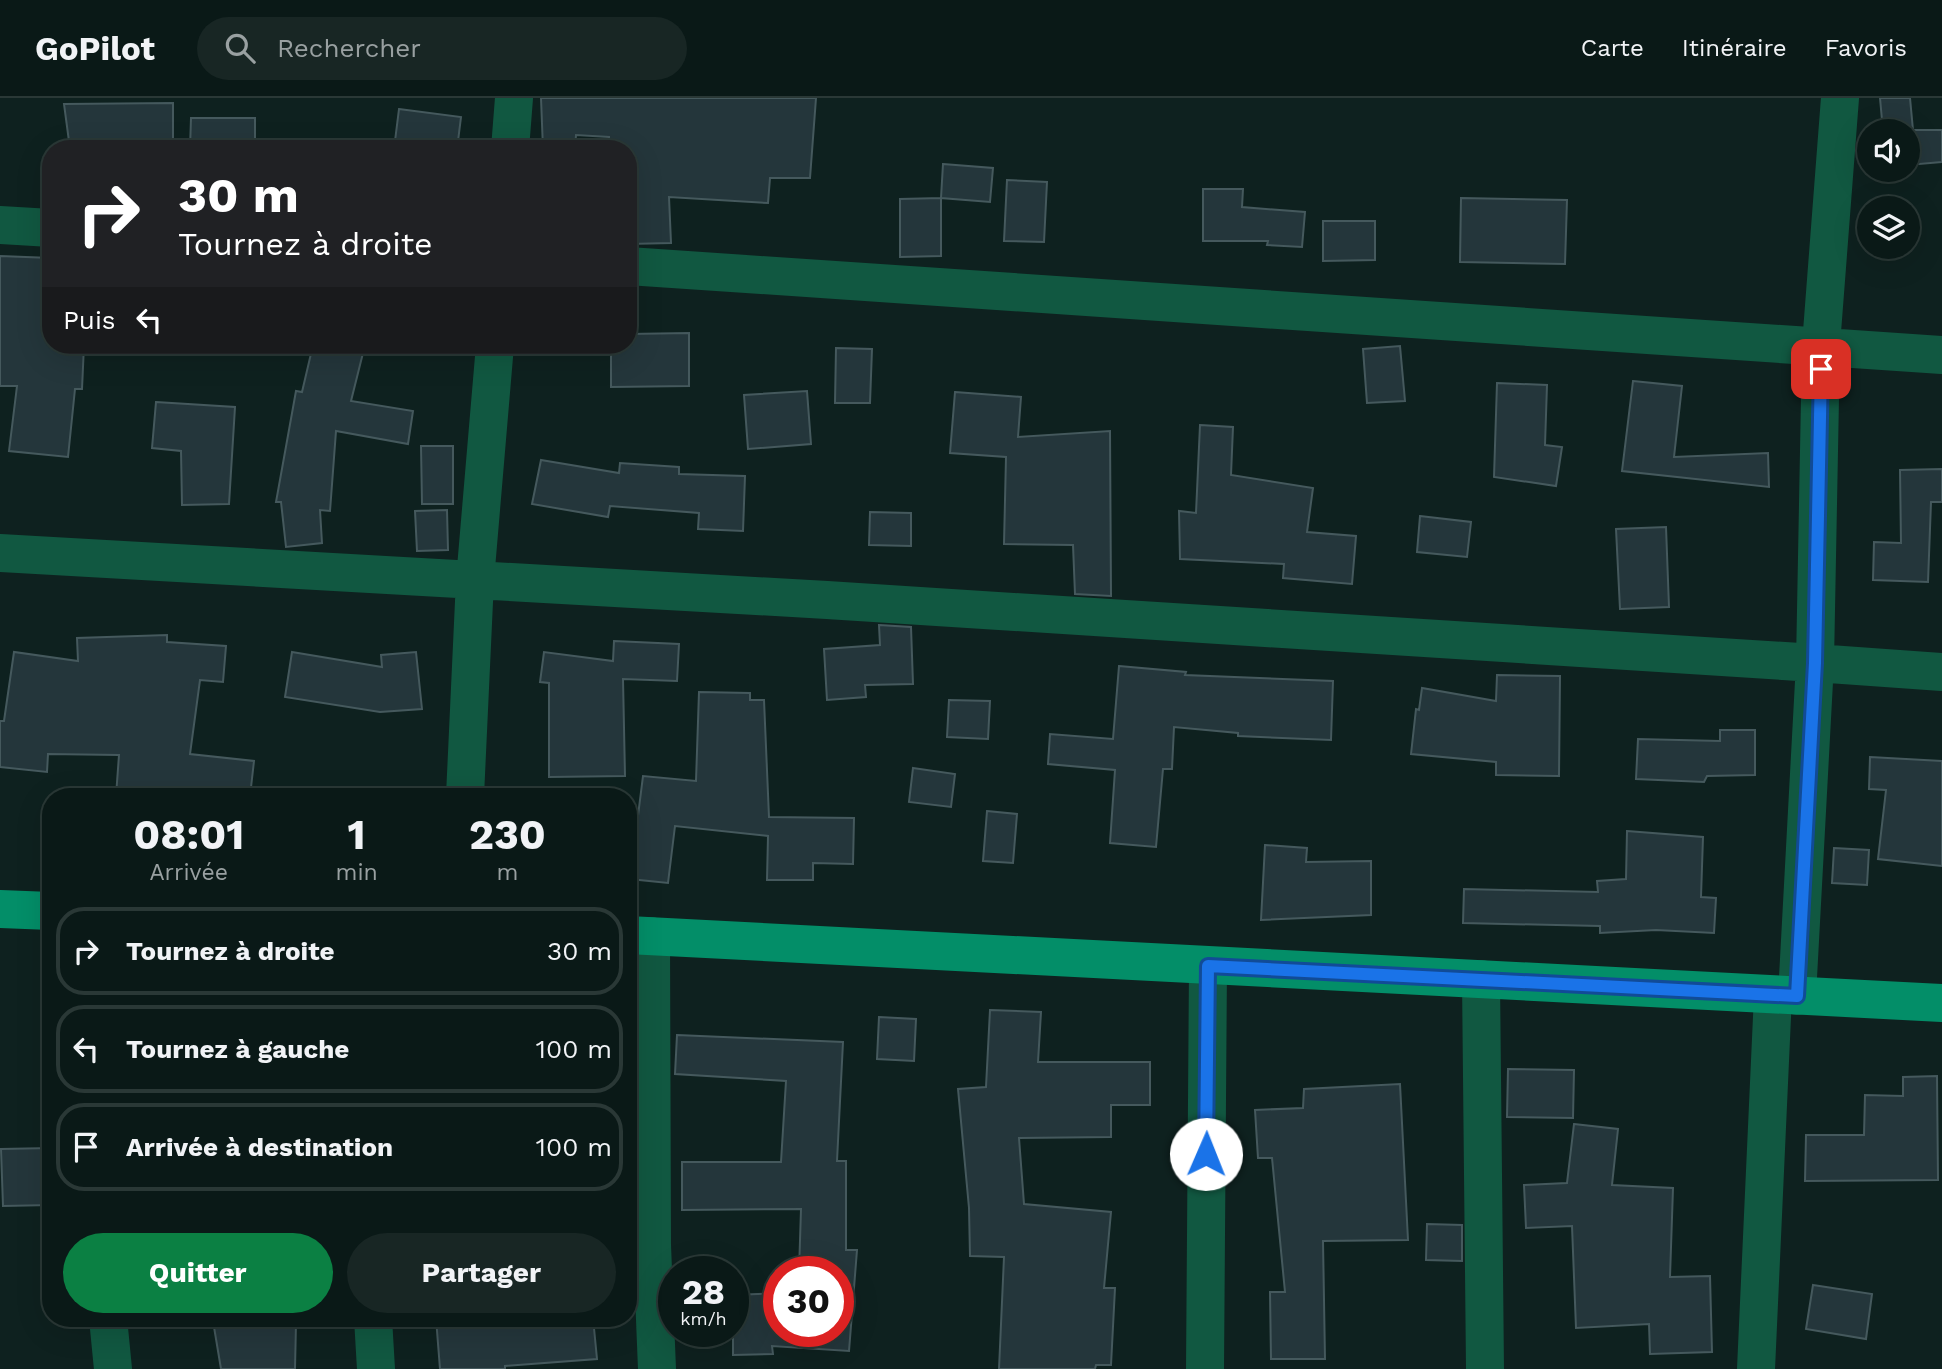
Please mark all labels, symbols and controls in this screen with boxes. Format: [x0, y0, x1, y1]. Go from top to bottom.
search box [197, 17, 687, 80]
text: GoPilot [35, 29, 155, 68]
icon: search [221, 29, 259, 67]
text: Rechercher [277, 33, 421, 63]
text: Carte [1581, 34, 1644, 62]
text: Itinéraire [1682, 34, 1787, 62]
text: Favoris [1825, 34, 1907, 62]
map controls [1857, 119, 1920, 259]
button: sound [1857, 119, 1920, 182]
text: 30 m [178, 166, 299, 224]
icon: right [63, 168, 154, 259]
button: layers [1857, 196, 1920, 259]
text: Tournez à droite [178, 225, 433, 263]
icon: left [130, 301, 168, 339]
text: Puis [63, 305, 116, 335]
pin [1791, 339, 1851, 399]
icon: arrive [1802, 350, 1840, 388]
text: 08:01 [133, 810, 244, 859]
text: 1 [348, 810, 366, 859]
text: 230 [469, 810, 546, 859]
text: Arrivée [149, 859, 228, 886]
text: min [335, 859, 378, 886]
text: m [496, 859, 518, 886]
icon: right [67, 932, 105, 970]
text: Tournez à droite [126, 936, 335, 966]
text: 30 m [547, 936, 612, 966]
icon: left [67, 1030, 105, 1068]
text: Tournez à gauche [126, 1034, 349, 1064]
text: 100 m [536, 1034, 612, 1064]
position arrow [1169, 1117, 1243, 1191]
icon: arrive [67, 1128, 105, 1166]
text: Arrivée à destination [126, 1132, 393, 1162]
text: 100 m [536, 1132, 612, 1162]
button: Quitter [63, 1233, 333, 1313]
button: Partager [347, 1233, 616, 1313]
speed limit sign: 30 [763, 1256, 854, 1347]
text: 28 [682, 1271, 725, 1313]
text: km/h [680, 1308, 727, 1329]

